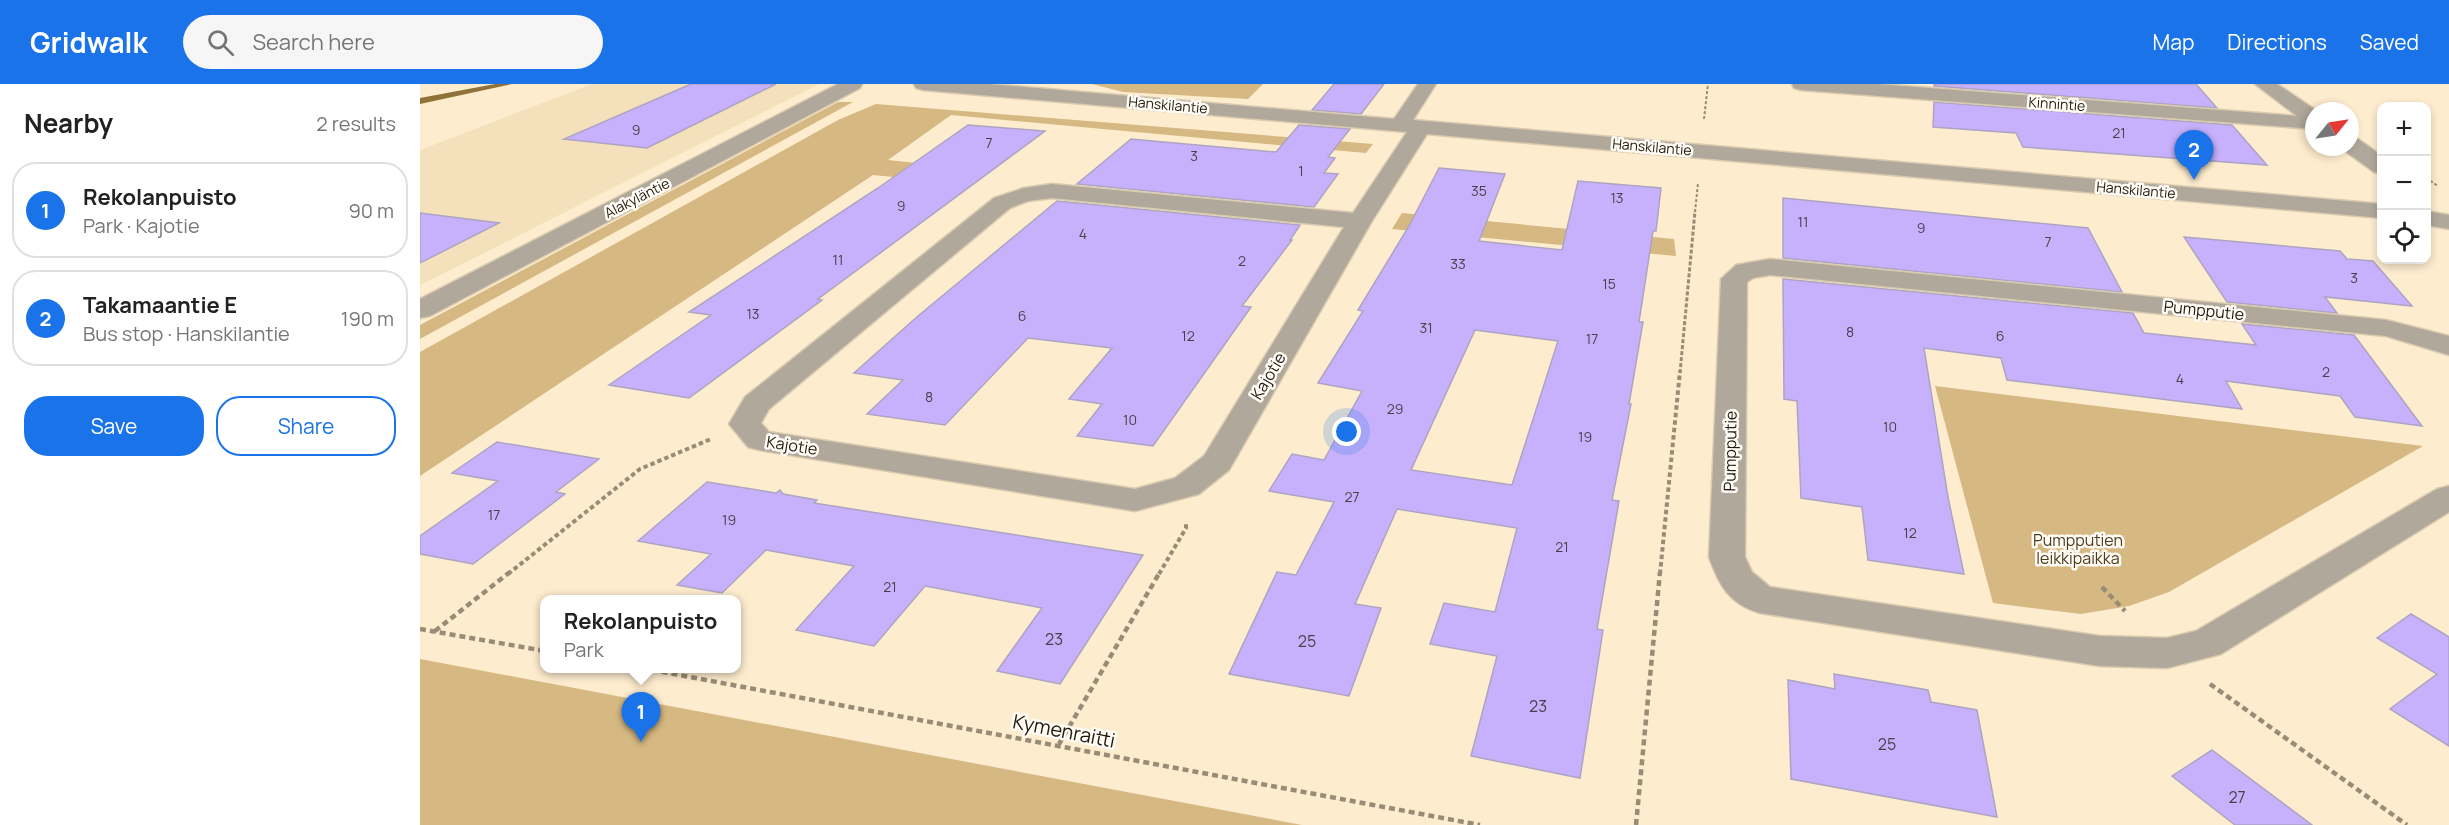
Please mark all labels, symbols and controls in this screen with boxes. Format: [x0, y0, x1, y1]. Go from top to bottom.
search box [183, 15, 603, 69]
text: Gridwalk [30, 23, 147, 61]
icon: search [204, 26, 237, 59]
text: Search here [252, 27, 375, 57]
text: Map [2153, 28, 2194, 56]
text: Directions [2227, 28, 2327, 56]
text: Saved [2360, 28, 2419, 56]
street label: Hanskilantie [1128, 92, 1209, 117]
street label: Kinnintie [2028, 92, 2086, 115]
north arrow [2305, 102, 2359, 156]
map controls [2377, 102, 2431, 264]
button: + [2377, 102, 2431, 156]
text: Nearby [24, 105, 113, 141]
text: 2 results [316, 110, 396, 137]
house number: 9 [632, 120, 640, 139]
house number: 21 [2112, 123, 2126, 142]
pin: 2 [2174, 130, 2214, 180]
house number: 7 [985, 133, 993, 152]
street label: Hanskilantie [1612, 134, 1693, 159]
house number: 3 [1190, 146, 1198, 165]
button: − [2377, 156, 2431, 210]
house number: 1 [1298, 161, 1304, 180]
street label: Alakyläntie [601, 173, 673, 222]
street label: Hanskilantie [2096, 177, 2177, 202]
house number: 35 [1471, 181, 1487, 200]
text: Rekolanpuisto [83, 182, 237, 212]
house number: 13 [1610, 188, 1624, 207]
house number: 9 [897, 196, 905, 215]
text: 1 [41, 197, 50, 224]
text: 90 m [348, 197, 394, 224]
button: locate [2377, 210, 2431, 264]
text: Park · Kajotie [83, 212, 200, 239]
house number: 11 [1798, 212, 1808, 231]
house number: 9 [1917, 218, 1925, 237]
house number: 4 [1079, 224, 1087, 243]
house number: 7 [2044, 232, 2052, 251]
house number: 11 [833, 250, 843, 269]
house number: 2 [1238, 251, 1246, 270]
house number: 33 [1450, 254, 1466, 273]
house number: 3 [2350, 268, 2358, 287]
house number: 15 [1602, 274, 1616, 293]
text: Takamaantie E [83, 290, 237, 320]
street label: Pumpputie [2163, 295, 2245, 325]
house number: 13 [746, 304, 760, 323]
text: 2 [40, 305, 51, 332]
text: 190 m [341, 305, 394, 332]
house number: 6 [1018, 306, 1026, 325]
house number: 31 [1419, 318, 1433, 337]
text: Bus stop · Hanskilantie [83, 320, 290, 347]
house number: 8 [1846, 322, 1854, 341]
house number: 12 [1181, 326, 1195, 345]
house number: 6 [1996, 326, 2004, 345]
house number: 17 [1586, 329, 1598, 348]
street label: Kajotie [1245, 348, 1291, 404]
house number: 2 [2322, 362, 2330, 381]
house number: 4 [2176, 369, 2184, 388]
house number: 8 [925, 387, 933, 406]
button: Save [24, 396, 204, 456]
button: Share [216, 396, 396, 456]
house number: 29 [1387, 399, 1403, 418]
house number: 10 [1123, 410, 1137, 429]
street label: Pumpputie [1718, 410, 1742, 492]
your location [1332, 417, 1361, 446]
house number: 10 [1883, 417, 1897, 436]
house number: 19 [1578, 427, 1592, 446]
street label: Kajotie [765, 430, 819, 460]
house number: 27 [1344, 487, 1360, 506]
house number: 17 [488, 505, 500, 524]
house number: 19 [722, 510, 736, 529]
house number: 12 [1903, 523, 1917, 542]
park label: Pumpputien leikkipaikka [2033, 529, 2123, 569]
house number: 21 [1555, 537, 1569, 556]
house number: 21 [883, 577, 897, 596]
popup [540, 595, 741, 673]
text: Rekolanpuisto [564, 606, 717, 636]
house number: 23 [1045, 628, 1063, 650]
house number: 25 [1298, 630, 1316, 652]
text: Park [564, 636, 604, 663]
pin: 1 [622, 692, 660, 742]
house number: 23 [1529, 695, 1547, 717]
street label: Kymenraitti [1011, 707, 1118, 754]
house number: 25 [1878, 733, 1896, 755]
house number: 27 [2228, 786, 2246, 808]

